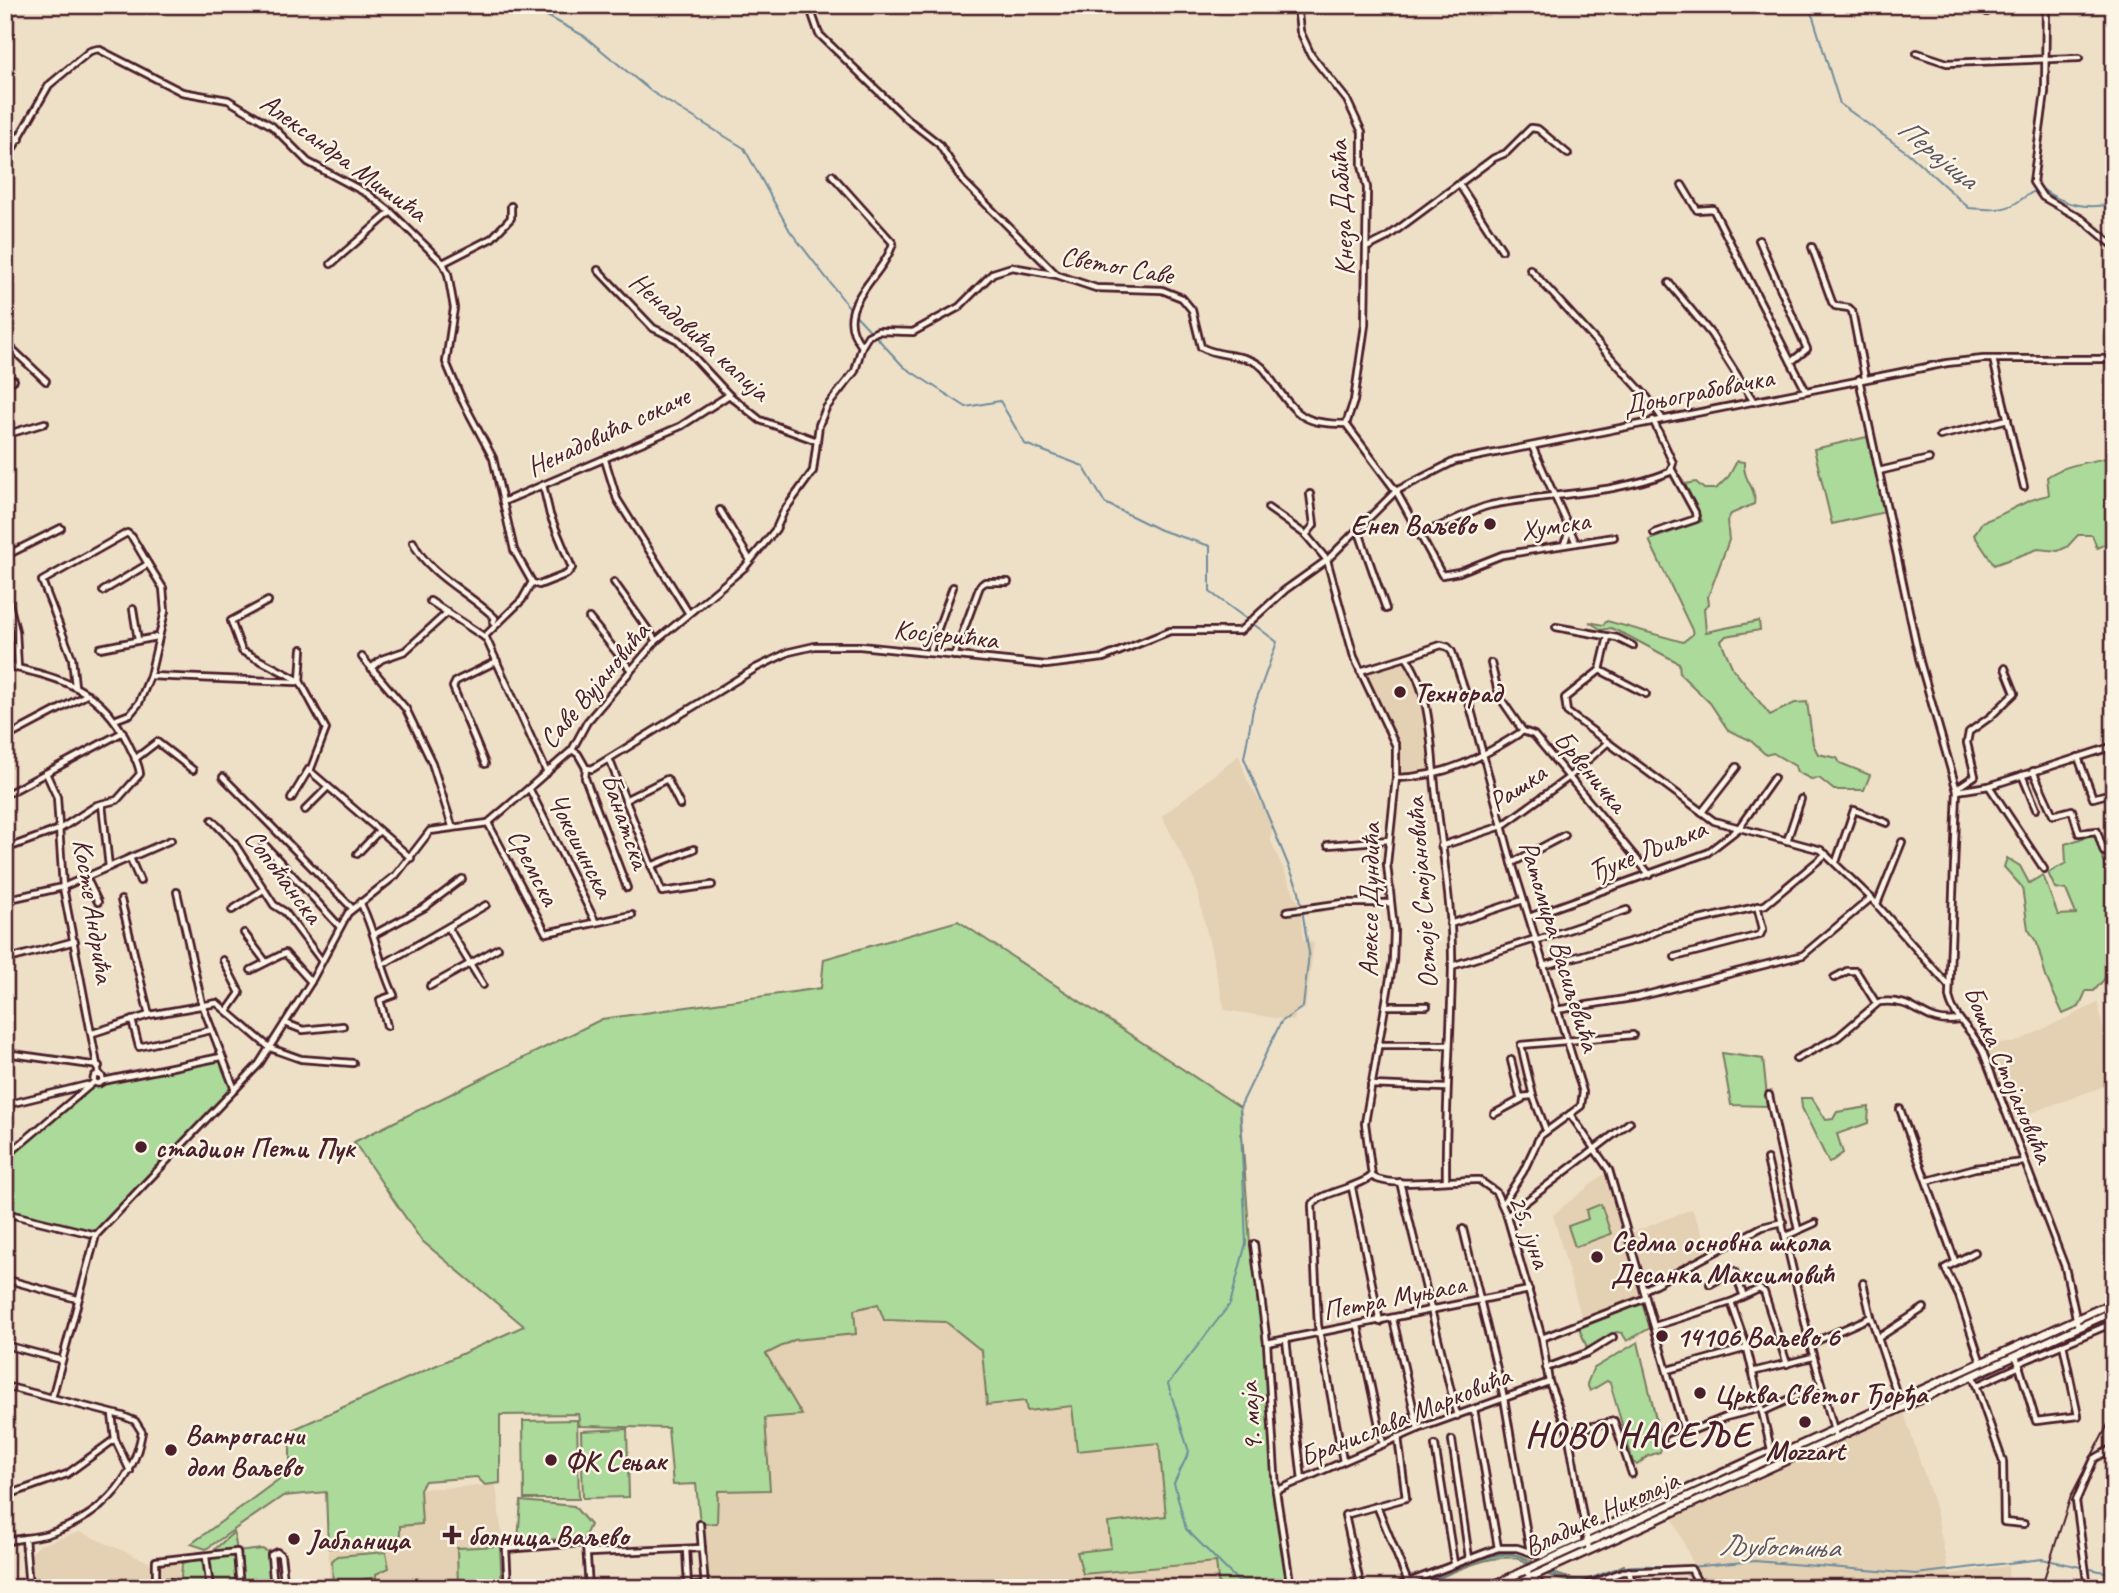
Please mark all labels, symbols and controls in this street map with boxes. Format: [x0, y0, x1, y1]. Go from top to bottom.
street label: Александра Мишића [254, 85, 436, 230]
water label: Перајица [1890, 109, 1988, 199]
street label: Кнеза Дабића [1320, 138, 1362, 277]
street label: Светог Саве [1058, 238, 1178, 292]
street label: Ненадовића капија [622, 264, 779, 410]
street label: Доњограбовачка [1620, 359, 1778, 423]
street label: Ненадовића сокаче [521, 377, 697, 484]
street label: Хумска [1518, 502, 1594, 548]
place label: Енел Ваљево [1350, 507, 1479, 542]
marker: Енел Ваљево [1482, 516, 1498, 532]
street label: Косјерићка [892, 611, 1002, 657]
street label: Саве Вујановића [531, 613, 658, 755]
place label: Технорад [1414, 675, 1505, 710]
marker: Технорад [1392, 684, 1408, 700]
street label: Брвеничка [1546, 723, 1637, 821]
street label: Рашка [1482, 754, 1554, 819]
street label: Банатска [593, 769, 659, 876]
street label: Чокешинска [540, 787, 623, 904]
street label: Остоје Стојановића [1397, 794, 1445, 990]
street label: Ђуке Љиљка [1583, 810, 1713, 890]
street label: Алексе Дундића [1350, 821, 1388, 978]
street label: Сопоћанска [237, 822, 332, 932]
street label: Сремска [500, 823, 569, 913]
street label: Косте Андрића [65, 836, 123, 987]
street label: Ратомира Васиљевића [1511, 836, 1609, 1057]
street label: Бошка Стојановића [1956, 980, 2063, 1169]
place label: стадион Пети Пук [155, 1130, 357, 1165]
marker: стадион Пети Пук [133, 1139, 149, 1155]
street label: 25. јуна [1501, 1189, 1560, 1274]
place label: Седма основна школа Десанка Максимовић [1611, 1224, 1835, 1291]
marker: Седма основна школа Десанка Максимовић [1589, 1249, 1605, 1265]
street label: Петра Муњаса [1319, 1266, 1470, 1328]
place label: 14106 Ваљево 6 [1676, 1319, 1841, 1354]
marker: 14106 Ваљево 6 [1654, 1328, 1670, 1344]
street label: Бранислава Марковића [1294, 1357, 1517, 1474]
place label: Црква Светог Ђорђа [1714, 1376, 1930, 1411]
street label: 9. маја [1230, 1379, 1270, 1453]
marker: Црква Светог Ђорђа [1692, 1385, 1708, 1401]
district label: НОВО НАСЕЉЕ [1525, 1412, 1755, 1457]
marker: Mozzart [1797, 1414, 1813, 1430]
place label: Ватрогасни дом Ваљево [185, 1417, 306, 1484]
place label: Mozzart [1765, 1433, 1847, 1468]
marker: Ватрогасни дом Ваљево [163, 1442, 179, 1458]
place label: ФК Сењак [565, 1443, 669, 1478]
marker: ФК Сењак [543, 1452, 559, 1468]
street label: Владике Николаја [1518, 1461, 1686, 1564]
place label: болница Ваљево [468, 1518, 631, 1553]
place label: Јабланица [306, 1522, 412, 1557]
marker: болница Ваљево [442, 1525, 462, 1545]
water label: Љубостиња [1718, 1526, 1843, 1566]
marker: Јабланица [286, 1531, 302, 1547]

